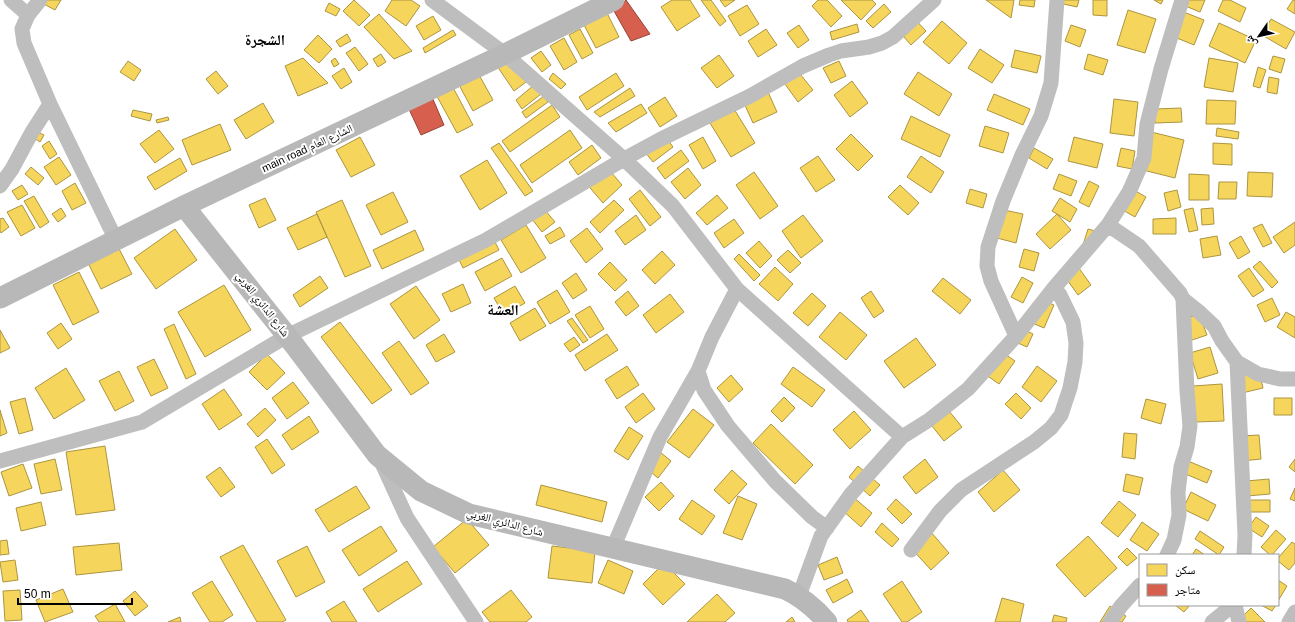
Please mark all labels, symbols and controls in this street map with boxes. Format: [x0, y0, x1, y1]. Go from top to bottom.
north arrow [1239, 16, 1279, 56]
district label: الشجرة [245, 31, 285, 48]
text: ش [1242, 32, 1261, 50]
street label: main road الشارع العام [260, 122, 355, 175]
street label: شارع الدائري الغربي [232, 269, 292, 340]
district label: العشة [487, 301, 519, 318]
street label: شارع الدائري الغربي [465, 506, 545, 541]
legend [1139, 554, 1279, 606]
text: سكن [1175, 563, 1196, 577]
scale bar [18, 580, 132, 606]
text: متاجر [1174, 583, 1200, 597]
text: 50 m [24, 587, 51, 601]

